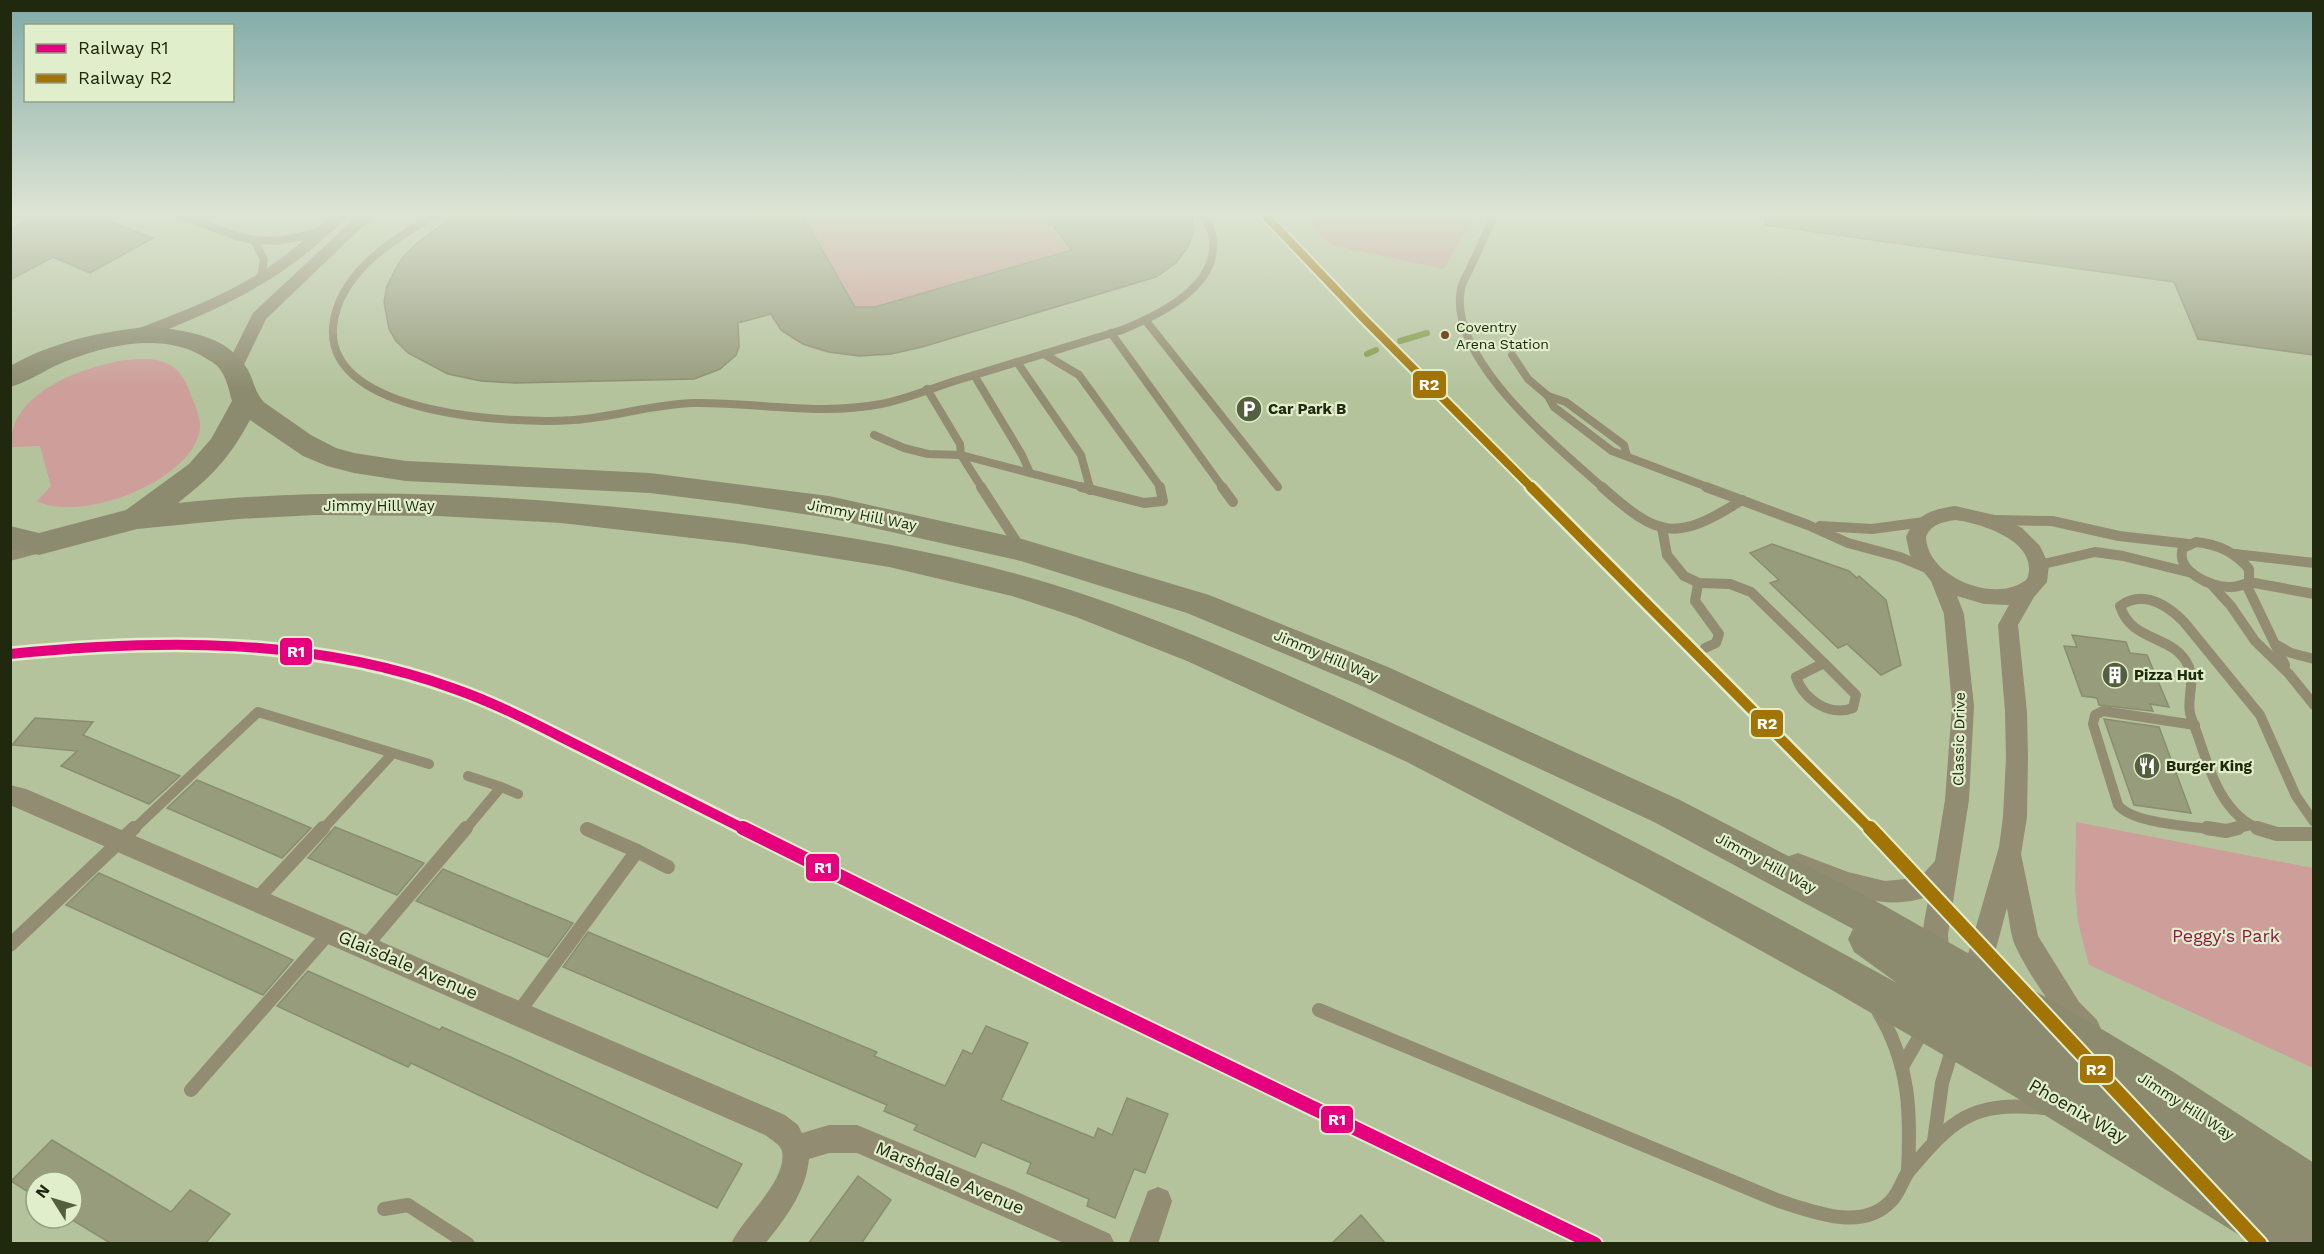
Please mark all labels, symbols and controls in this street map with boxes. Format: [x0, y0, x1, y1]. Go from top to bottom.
legend [24, 24, 234, 102]
text: Railway R1 [78, 37, 169, 58]
text: Railway R2 [78, 67, 172, 88]
place label: Coventry Arena Station [1456, 319, 1549, 352]
marker: Coventry Arena Station [1439, 329, 1451, 341]
line badge: R2 [1412, 370, 1447, 399]
text: R2 [1419, 375, 1439, 394]
parking icon: Car Park B [1234, 394, 1264, 424]
place label: Car Park B [1268, 400, 1346, 418]
street label: Jimmy Hill Way [806, 496, 919, 535]
street label: Jimmy Hill Way [323, 497, 435, 515]
street label: Jimmy Hill Way [1271, 626, 1381, 686]
line badge: R1 [279, 637, 313, 666]
text: R1 [287, 642, 305, 661]
building icon: Pizza Hut [2100, 660, 2130, 690]
place label: Pizza Hut [2134, 666, 2204, 684]
street label: Classic Drive [1949, 692, 1969, 786]
line badge: R2 [1750, 709, 1784, 738]
text: R2 [1757, 714, 1777, 733]
restaurant icon: Burger King [2132, 751, 2162, 781]
place label: Burger King [2166, 757, 2253, 775]
street label: Jimmy Hill Way [1713, 829, 1820, 897]
line badge: R1 [805, 853, 840, 882]
text: R1 [814, 858, 832, 877]
park label: Peggy's Park [2172, 925, 2280, 946]
street label: Glaisdale Avenue [335, 926, 481, 1003]
line badge: R2 [2079, 1055, 2114, 1084]
text: R2 [2086, 1060, 2106, 1079]
street label: Jimmy Hill Way [2134, 1068, 2238, 1144]
street label: Phoenix Way [2025, 1074, 2132, 1147]
line badge: R1 [1320, 1105, 1354, 1134]
text: R1 [1328, 1110, 1346, 1129]
street label: Marshdale Avenue [873, 1137, 1028, 1218]
north arrow [24, 1170, 84, 1230]
text: N [31, 1181, 54, 1202]

